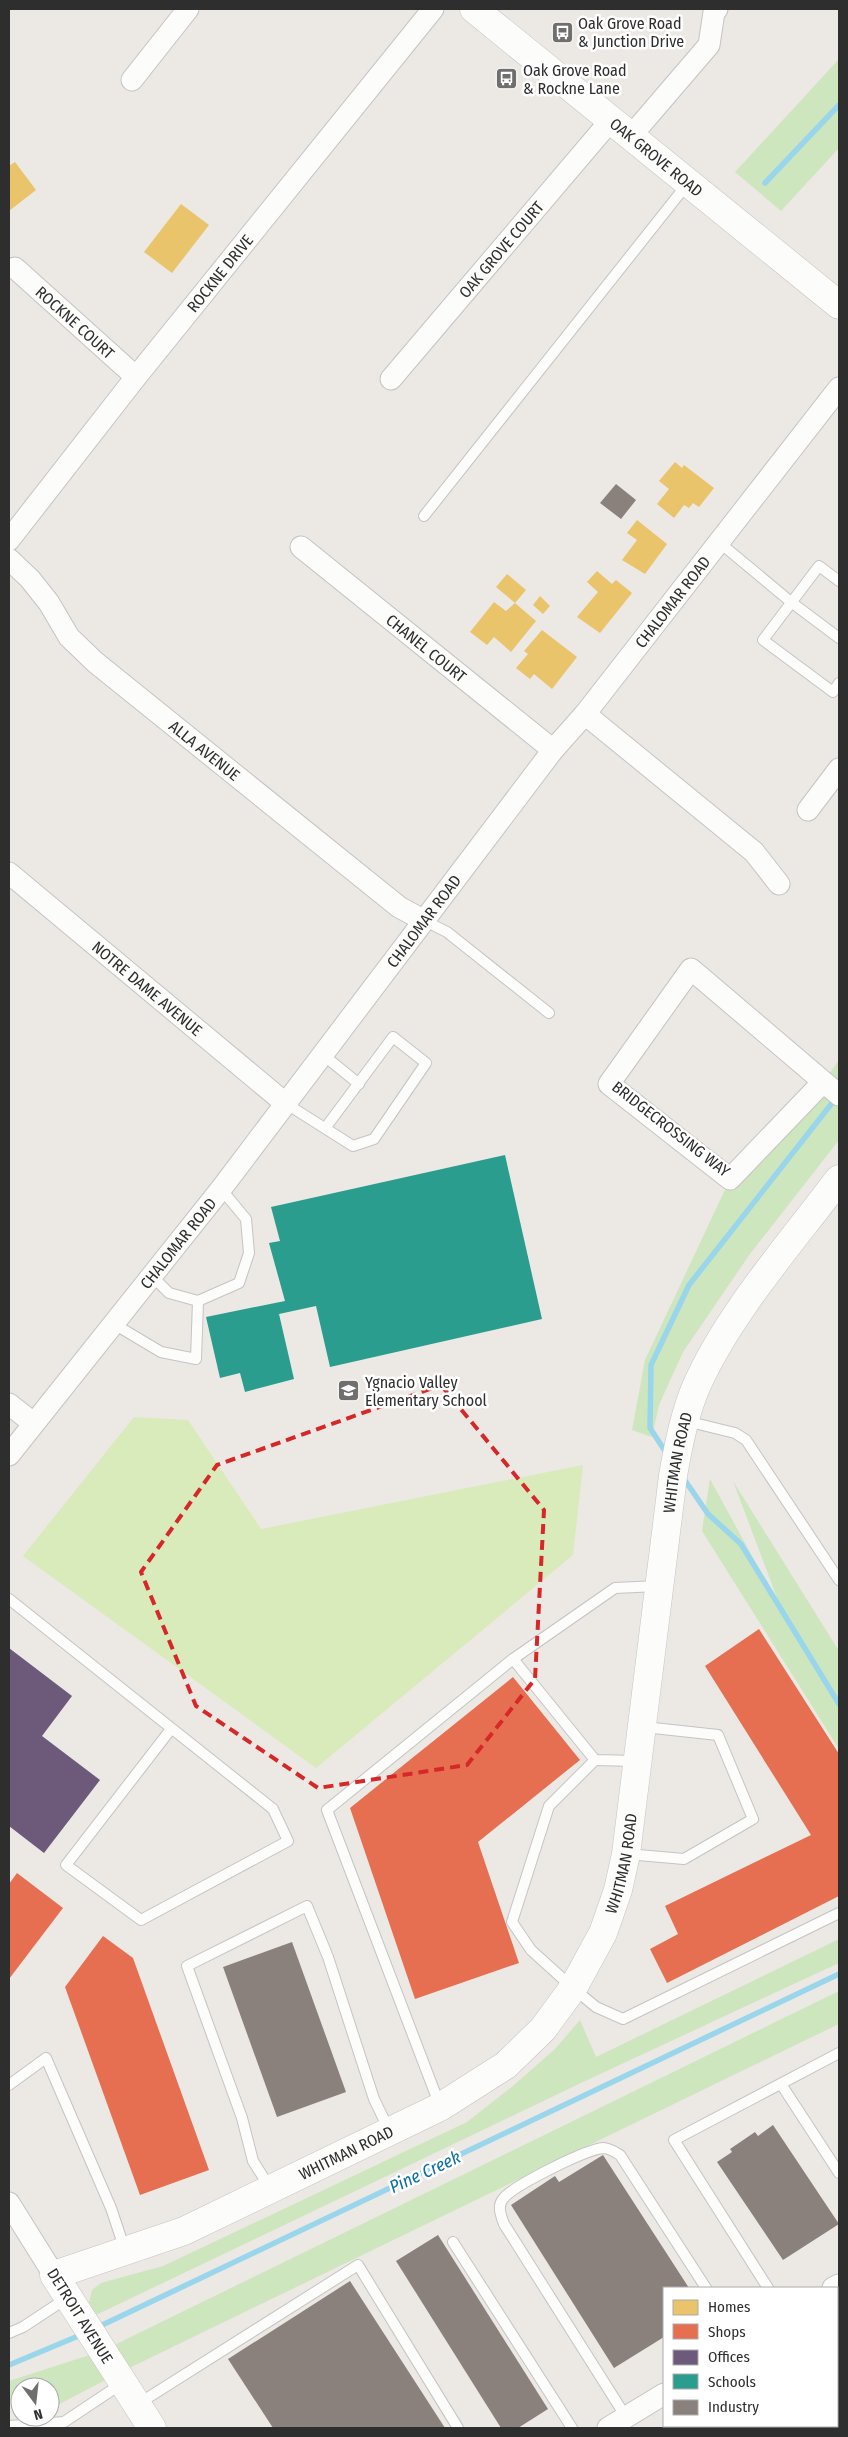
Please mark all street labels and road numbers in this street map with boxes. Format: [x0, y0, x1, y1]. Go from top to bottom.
street label: OAK GROVE ROAD [606, 114, 707, 200]
street label: OAK GROVE COURT [455, 197, 548, 302]
street label: ROCKNE DRIVE [183, 231, 257, 316]
street label: ROCKNE COURT [32, 282, 119, 363]
street label: CHALOMAR ROAD [631, 552, 714, 651]
street label: CHANEL COURT [382, 610, 471, 686]
street label: ALLA AVENUE [166, 716, 244, 785]
street label: CHALOMAR ROAD [383, 871, 465, 971]
street label: NOTRE DAME AVENUE [88, 937, 206, 1040]
street label: BRIDGECROSSING WAY [608, 1077, 734, 1181]
street label: CHALOMAR ROAD [136, 1194, 220, 1292]
street label: WHITMAN ROAD [659, 1410, 696, 1514]
street label: WHITMAN ROAD [601, 1812, 641, 1916]
street label: WHITMAN ROAD [296, 2122, 396, 2183]
street label: DETROIT AVENUE [43, 2265, 117, 2367]

